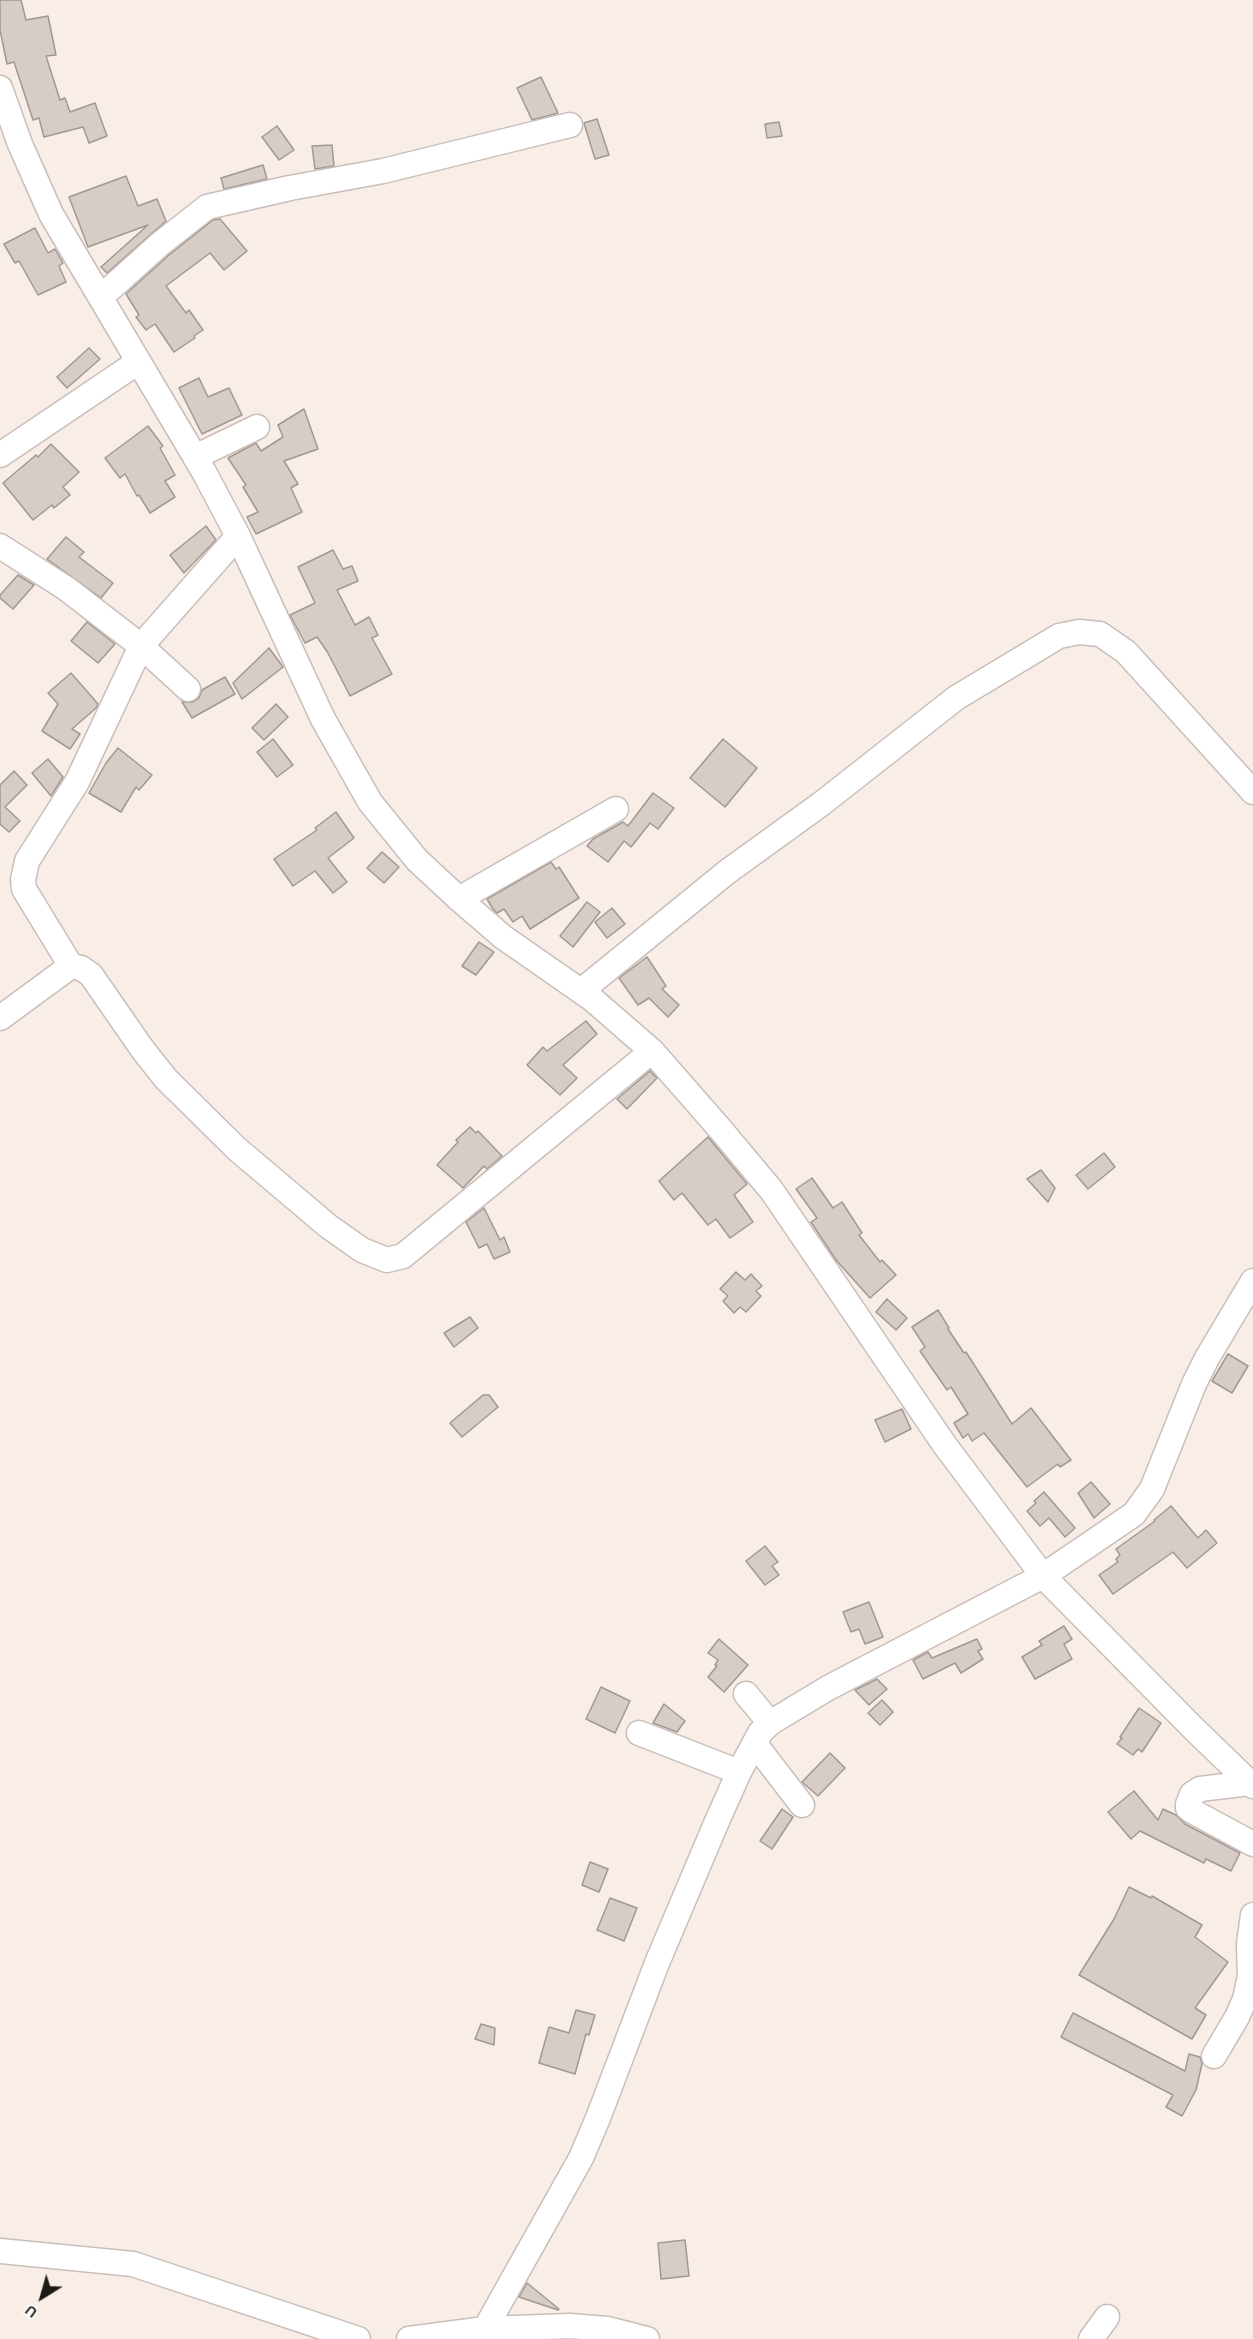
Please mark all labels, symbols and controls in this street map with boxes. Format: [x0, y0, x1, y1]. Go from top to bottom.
north arrow [12, 2267, 72, 2327]
text: U [21, 2301, 41, 2323]

